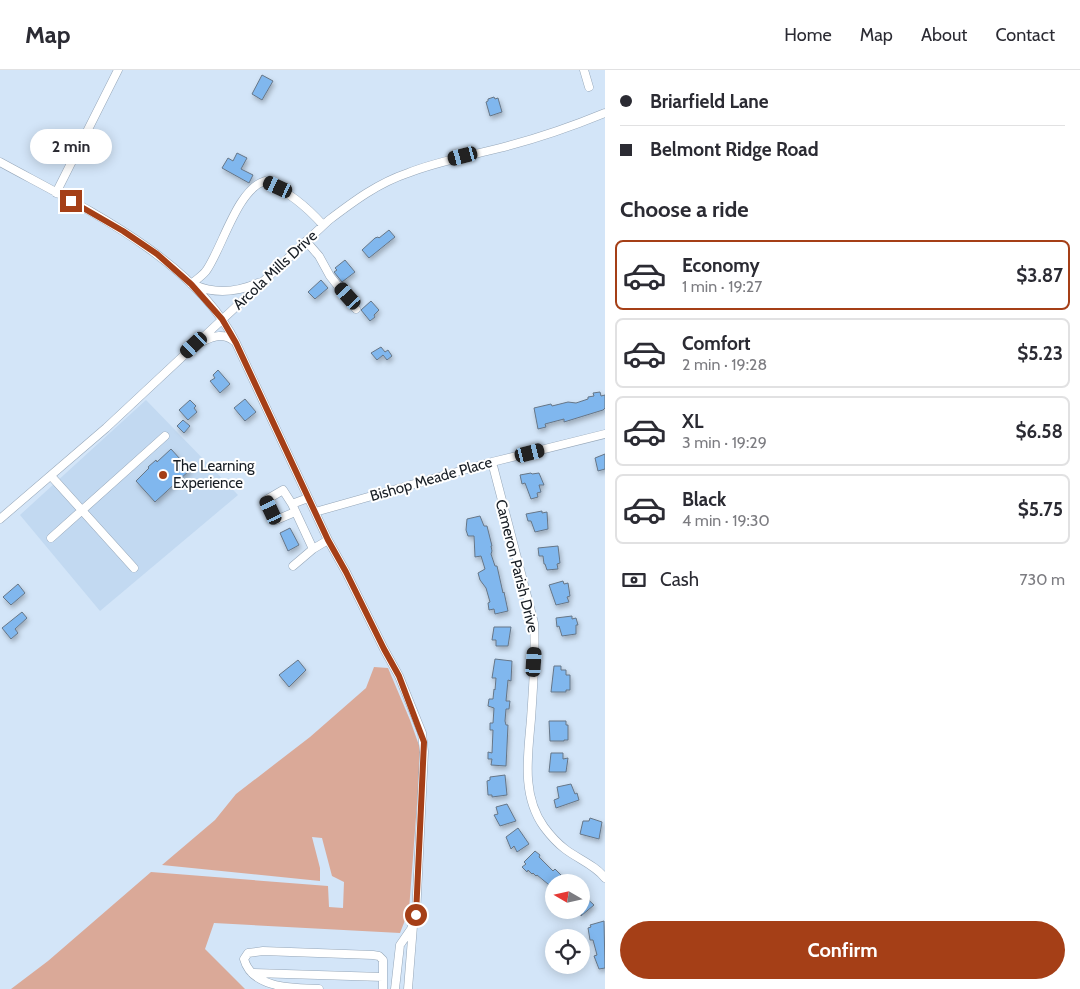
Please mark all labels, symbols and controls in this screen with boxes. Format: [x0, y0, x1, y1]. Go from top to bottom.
text: Map [25, 20, 71, 49]
text: Home [784, 24, 832, 46]
text: Map [860, 24, 893, 46]
text: About [921, 24, 967, 46]
text: Contact [995, 24, 1055, 46]
text: Briarfield Lane [650, 90, 769, 113]
callout: 2 min [30, 128, 112, 164]
text: 2 min [52, 137, 90, 156]
text: Belmont Ridge Road [650, 138, 819, 161]
car [446, 145, 479, 167]
car [261, 174, 294, 200]
route end [60, 190, 82, 212]
text: Choose a ride [620, 196, 749, 223]
street label: Arcola Mills Drive [229, 226, 321, 314]
icon: car [622, 253, 667, 298]
text: Economy [682, 254, 760, 277]
text: $3.87 [1016, 264, 1063, 287]
text: 1 min · 19:27 [682, 277, 762, 296]
car [332, 280, 363, 312]
car [177, 329, 210, 361]
icon: car [622, 331, 667, 376]
text: Comfort [682, 332, 751, 355]
text: $5.23 [1017, 342, 1063, 365]
text: 2 min · 19:28 [682, 355, 767, 374]
icon: car [622, 409, 667, 454]
text: XL [682, 410, 703, 433]
text: $6.58 [1015, 420, 1063, 443]
text: 3 min · 19:29 [682, 433, 767, 452]
car [513, 442, 546, 464]
street label: Bishop Meade Place [368, 453, 494, 505]
place label: The Learning Experience [173, 457, 255, 492]
marker: The Learning Experience [157, 469, 169, 481]
icon: car [622, 487, 667, 532]
text: Black [682, 488, 726, 511]
car [257, 493, 284, 527]
street label: Cameron Parish Drive [492, 498, 542, 635]
text: $5.75 [1018, 498, 1063, 521]
text: 4 min · 19:30 [682, 511, 770, 530]
icon: cash [620, 566, 648, 594]
text: Cash [660, 568, 699, 591]
text: 730 m [1019, 570, 1065, 589]
car [525, 647, 542, 677]
north arrow [545, 874, 590, 919]
map controls [545, 874, 590, 974]
route start [405, 904, 427, 926]
button: Confirm [620, 921, 1065, 979]
button: locate [545, 929, 590, 974]

